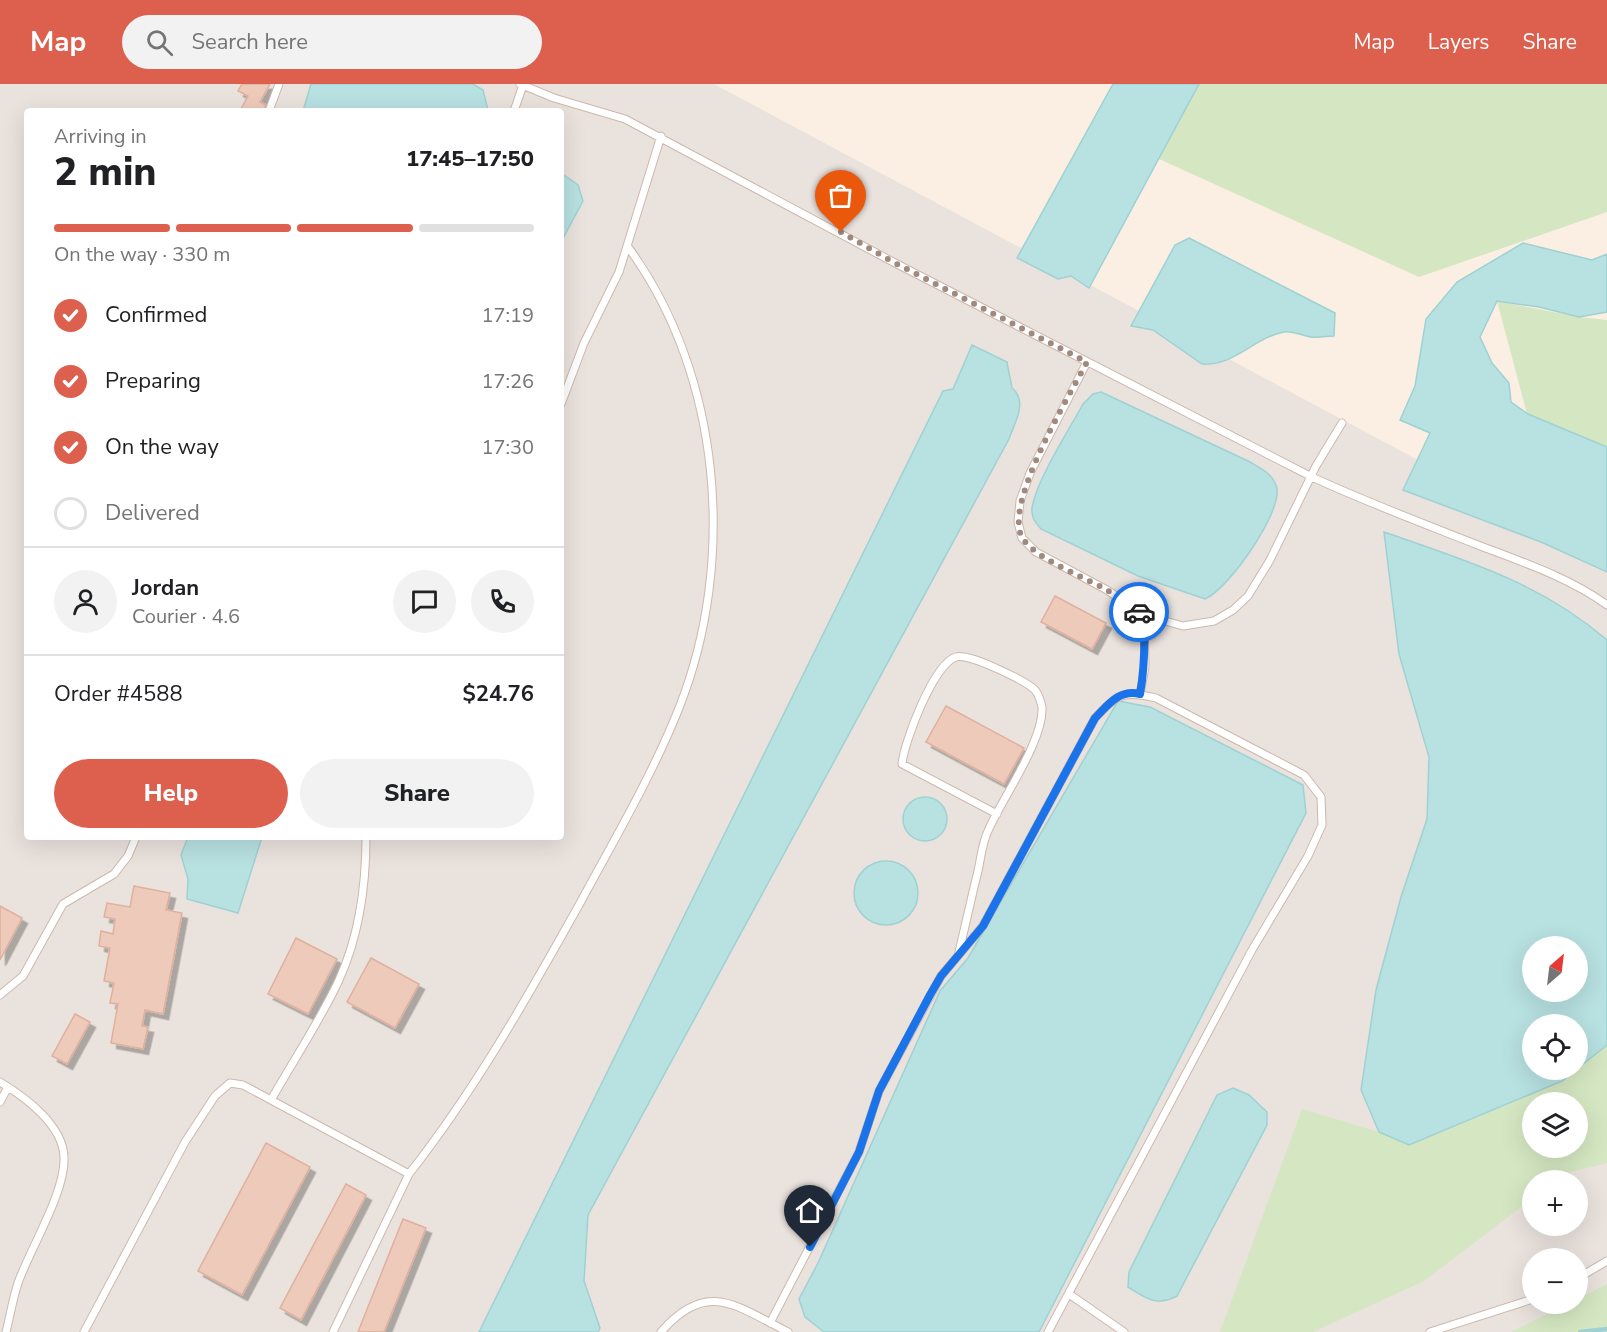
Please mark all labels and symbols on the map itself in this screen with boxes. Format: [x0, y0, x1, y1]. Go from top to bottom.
pin [815, 170, 866, 232]
courier [1109, 582, 1169, 642]
north arrow [1522, 936, 1588, 1002]
pin [784, 1185, 835, 1247]

